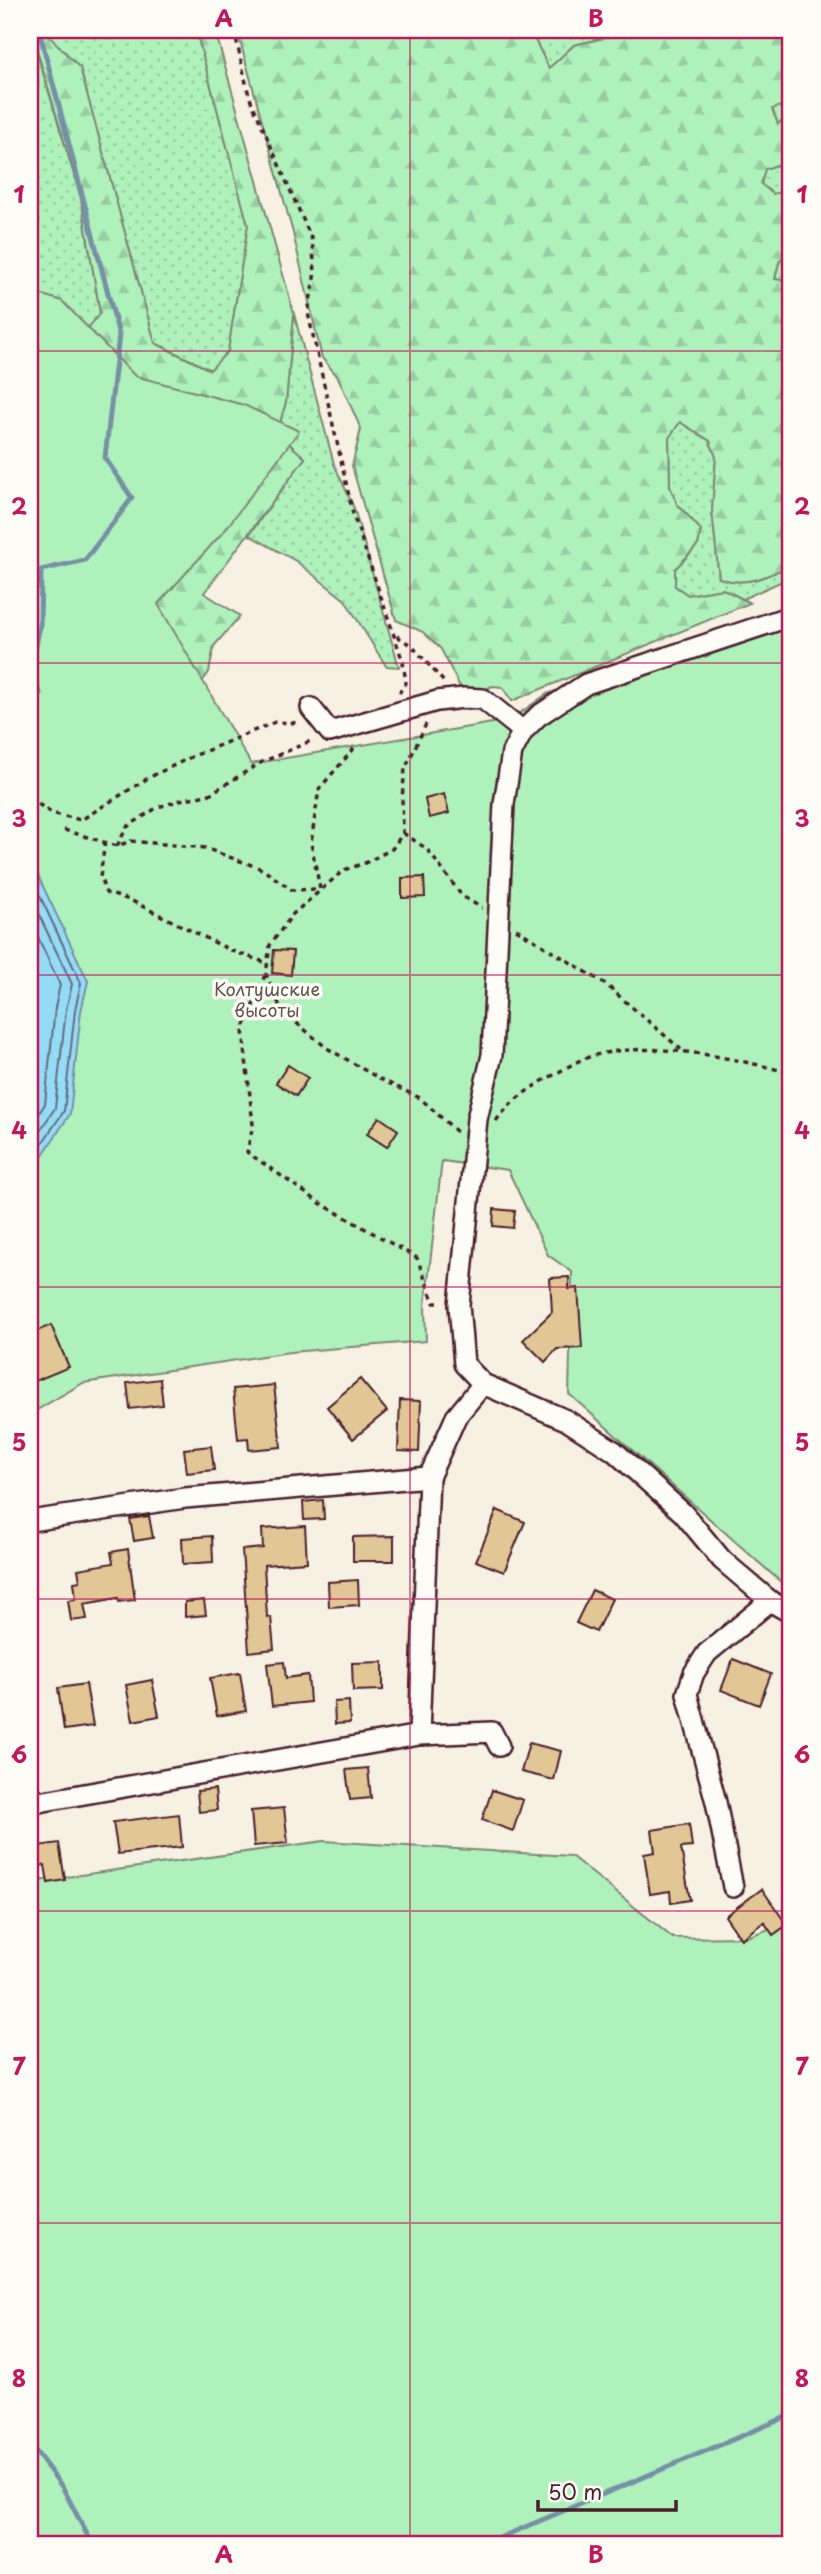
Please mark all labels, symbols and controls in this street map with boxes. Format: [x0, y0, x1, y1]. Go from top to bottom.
text: A [215, 0, 233, 35]
text: B [588, 0, 604, 35]
text: 1 [14, 176, 25, 211]
text: 1 [797, 176, 808, 211]
text: 2 [11, 488, 27, 523]
text: 2 [794, 488, 810, 523]
text: 3 [11, 800, 27, 835]
text: 3 [794, 800, 810, 835]
park label: Колтушские высоты [214, 975, 320, 1023]
text: 4 [11, 1112, 27, 1147]
text: 4 [794, 1112, 810, 1147]
text: 5 [12, 1424, 26, 1459]
text: 5 [795, 1424, 809, 1459]
text: 6 [11, 1736, 27, 1771]
text: 6 [794, 1736, 810, 1771]
text: 7 [12, 2048, 26, 2083]
text: 7 [795, 2048, 809, 2083]
text: 8 [12, 2360, 26, 2395]
text: 8 [795, 2360, 809, 2395]
scale bar [538, 2469, 676, 2513]
text: 50 m [548, 2475, 602, 2507]
text: A [215, 2536, 233, 2571]
text: B [588, 2536, 604, 2571]

